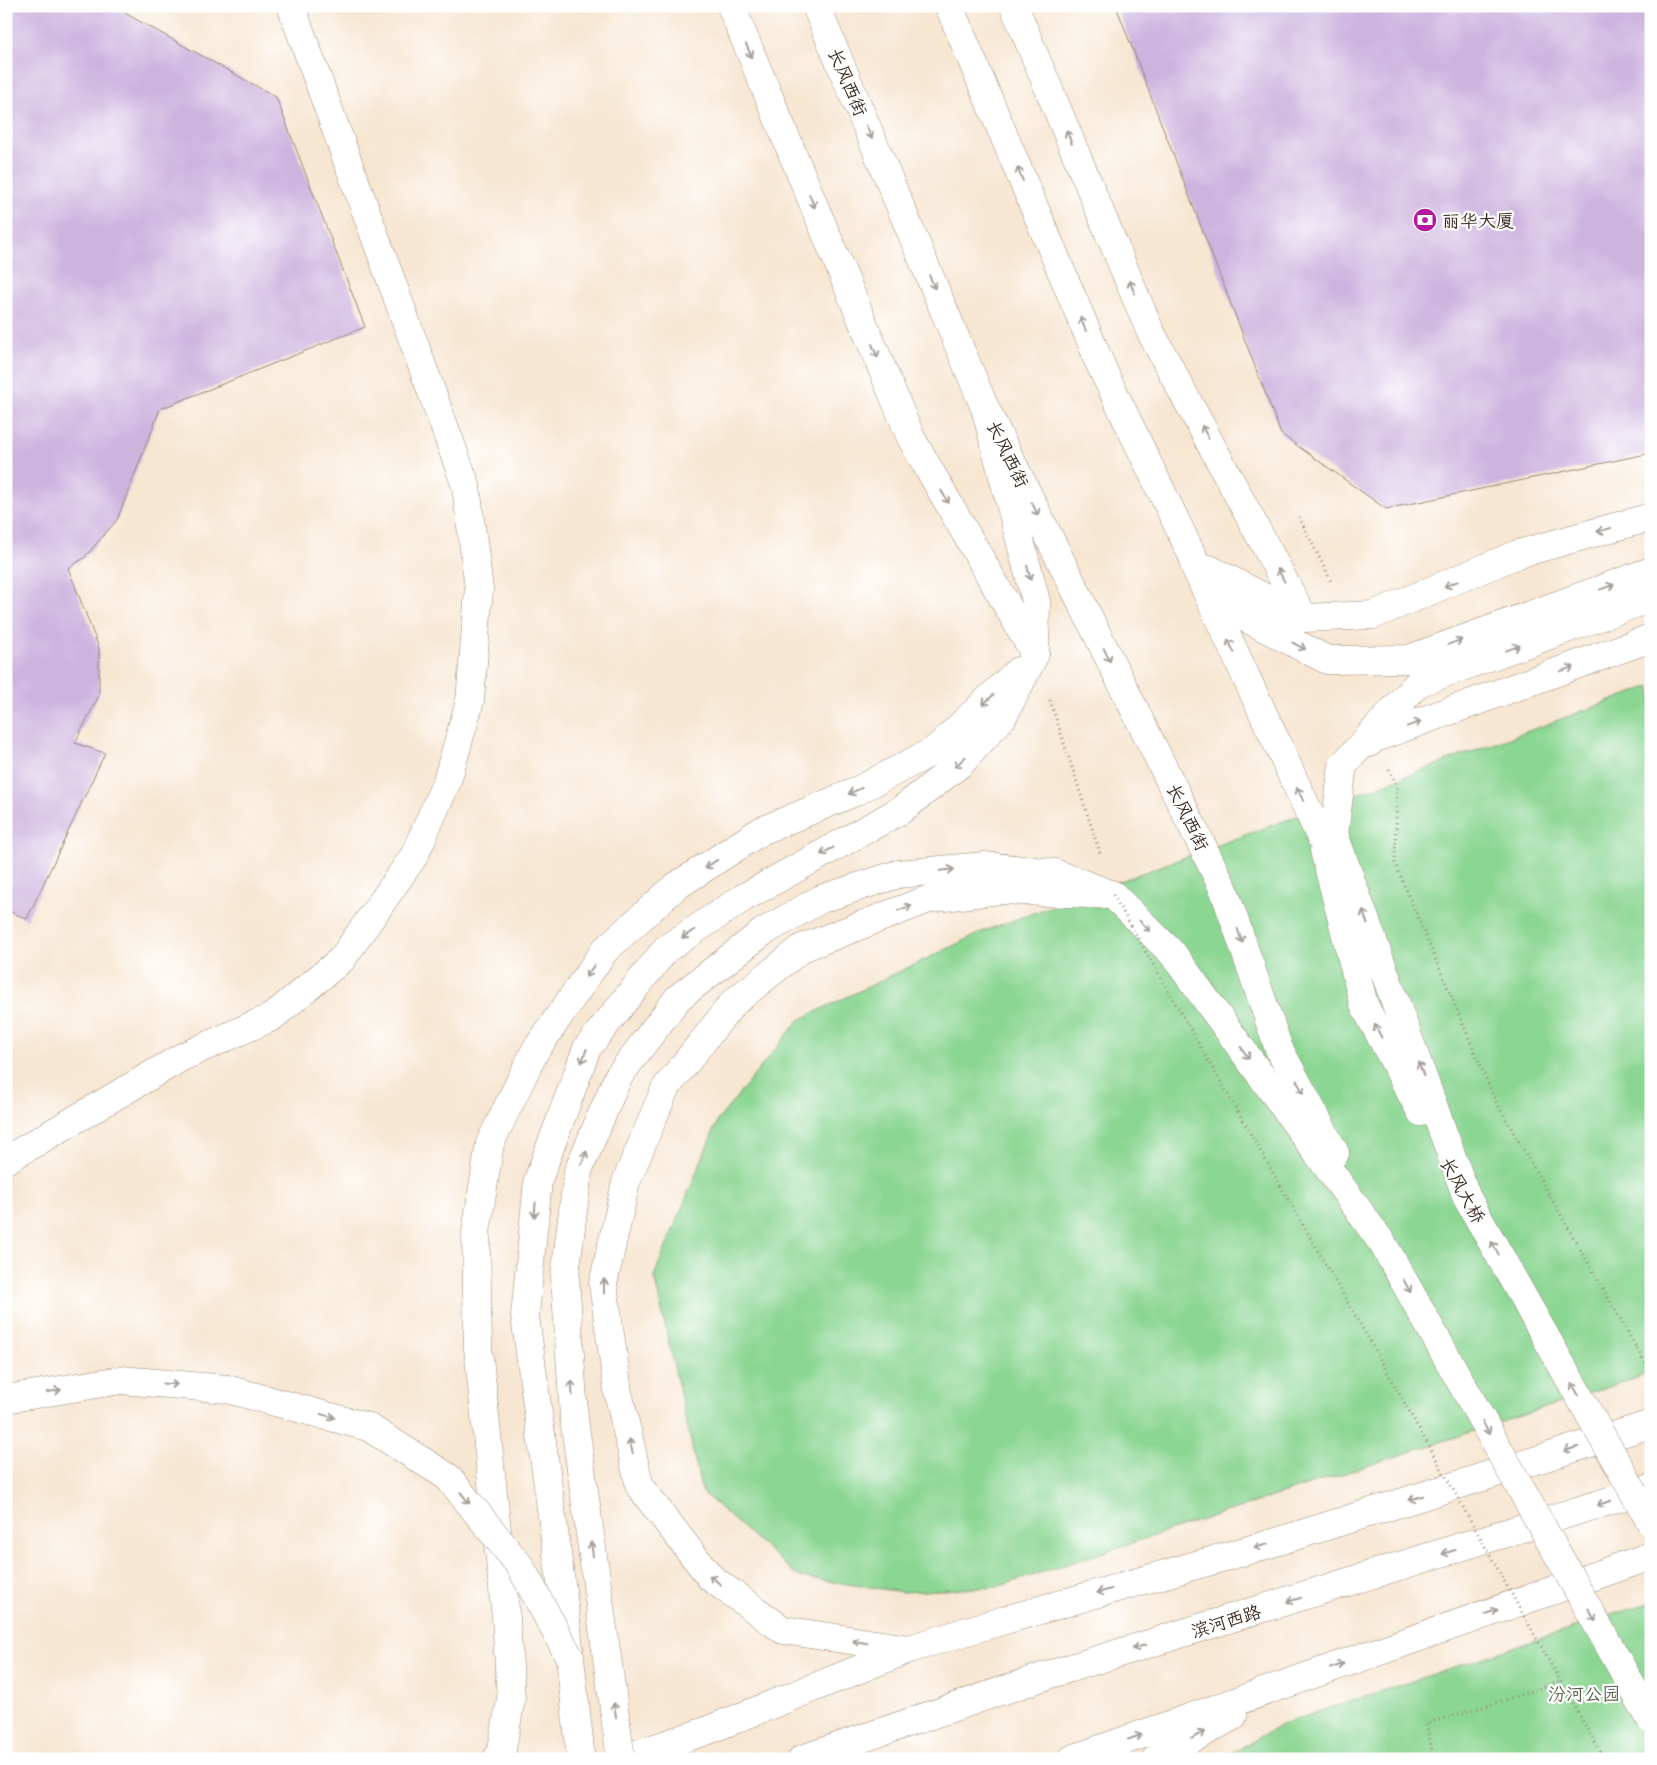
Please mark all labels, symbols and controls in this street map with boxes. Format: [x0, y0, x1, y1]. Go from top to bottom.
one-way arrow [745, 43, 755, 58]
street label: 长风西街 [823, 44, 873, 120]
one-way arrow [865, 124, 874, 139]
one-way arrow [1064, 130, 1073, 145]
one-way arrow [1014, 167, 1024, 182]
one-way arrow [808, 193, 817, 208]
bank icon: 丽华大厦 [1412, 207, 1438, 233]
place label: 丽华大厦 [1442, 209, 1514, 232]
one-way arrow [927, 274, 937, 289]
one-way arrow [1127, 280, 1136, 295]
one-way arrow [1077, 317, 1087, 332]
one-way arrow [870, 343, 880, 358]
street label: 长风西街 [982, 417, 1034, 491]
one-way arrow [1200, 425, 1209, 440]
one-way arrow [941, 490, 951, 504]
one-way arrow [1031, 501, 1040, 516]
one-way arrow [1596, 526, 1612, 536]
one-way arrow [1025, 565, 1034, 581]
one-way arrow [1276, 568, 1286, 583]
one-way arrow [1444, 579, 1459, 589]
one-way arrow [1599, 582, 1615, 591]
one-way arrow [1447, 637, 1462, 646]
one-way arrow [1226, 639, 1236, 654]
one-way arrow [1291, 641, 1306, 651]
one-way arrow [1505, 643, 1520, 652]
one-way arrow [1103, 647, 1112, 662]
one-way arrow [1559, 664, 1574, 673]
one-way arrow [981, 694, 994, 706]
one-way arrow [1406, 719, 1422, 728]
one-way arrow [954, 756, 967, 768]
street label: 长风西街 [1162, 780, 1214, 854]
one-way arrow [848, 787, 863, 797]
one-way arrow [1295, 787, 1305, 802]
one-way arrow [821, 846, 835, 856]
one-way arrow [704, 859, 718, 869]
one-way arrow [938, 865, 954, 874]
one-way arrow [897, 903, 912, 912]
one-way arrow [1360, 909, 1369, 925]
one-way arrow [1138, 920, 1151, 932]
one-way arrow [1236, 928, 1245, 944]
one-way arrow [681, 929, 695, 939]
one-way arrow [585, 964, 595, 978]
one-way arrow [1373, 1024, 1382, 1039]
one-way arrow [1240, 1046, 1250, 1060]
one-way arrow [579, 1048, 588, 1063]
one-way arrow [1415, 1062, 1425, 1078]
one-way arrow [1295, 1079, 1305, 1094]
one-way arrow [579, 1151, 589, 1166]
street label: 长风大桥 [1435, 1153, 1491, 1227]
one-way arrow [530, 1202, 540, 1218]
one-way arrow [1490, 1240, 1500, 1255]
one-way arrow [599, 1278, 609, 1294]
one-way arrow [1403, 1278, 1412, 1293]
one-way arrow [161, 1379, 177, 1389]
one-way arrow [568, 1381, 577, 1397]
one-way arrow [1570, 1382, 1579, 1397]
one-way arrow [46, 1386, 62, 1396]
one-way arrow [320, 1412, 336, 1421]
one-way arrow [1482, 1420, 1492, 1434]
one-way arrow [626, 1438, 635, 1454]
one-way arrow [1563, 1445, 1579, 1455]
one-way arrow [459, 1491, 470, 1504]
one-way arrow [1408, 1494, 1424, 1503]
one-way arrow [1597, 1498, 1613, 1508]
one-way arrow [587, 1542, 597, 1558]
one-way arrow [1253, 1542, 1269, 1552]
one-way arrow [1442, 1547, 1458, 1557]
one-way arrow [709, 1575, 722, 1586]
one-way arrow [1097, 1587, 1113, 1597]
one-way arrow [1286, 1595, 1302, 1605]
street label: 滨河西路 [1188, 1599, 1264, 1643]
one-way arrow [1483, 1607, 1498, 1616]
one-way arrow [1587, 1608, 1597, 1623]
one-way arrow [853, 1637, 869, 1647]
one-way arrow [1131, 1643, 1147, 1653]
one-way arrow [1329, 1661, 1345, 1670]
park label: 汾河公园 [1548, 1682, 1620, 1705]
one-way arrow [609, 1703, 619, 1719]
one-way arrow [1191, 1730, 1206, 1740]
one-way arrow [1126, 1732, 1142, 1741]

